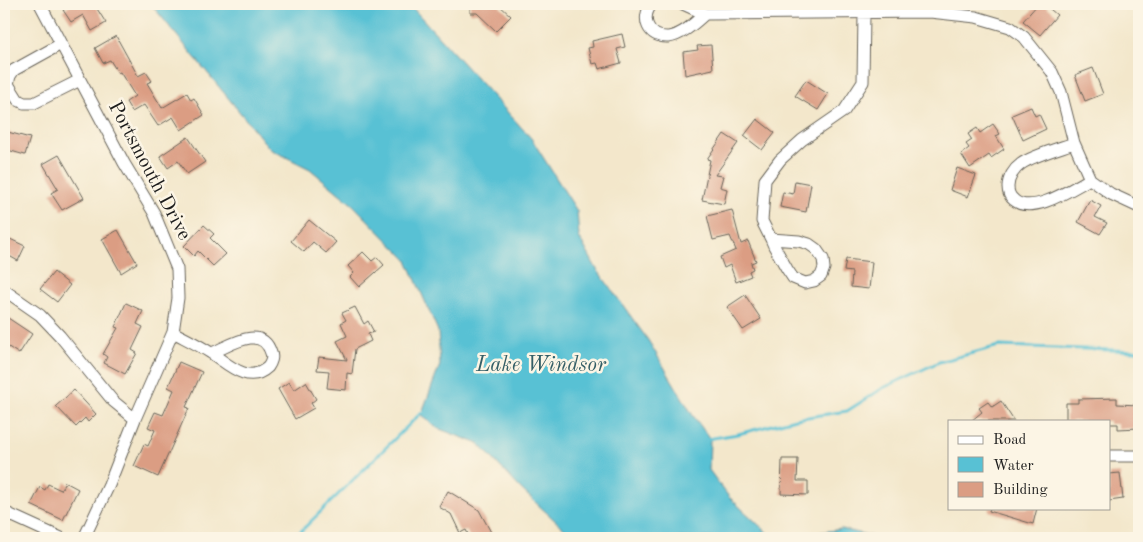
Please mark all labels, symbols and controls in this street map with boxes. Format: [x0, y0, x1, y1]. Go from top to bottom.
street label: Portsmouth Drive [104, 98, 194, 244]
water label: Lake Windsor [475, 355, 607, 376]
legend [948, 420, 1110, 510]
text: Road [993, 433, 1027, 448]
text: Water [993, 459, 1034, 474]
text: Building [993, 483, 1048, 498]

